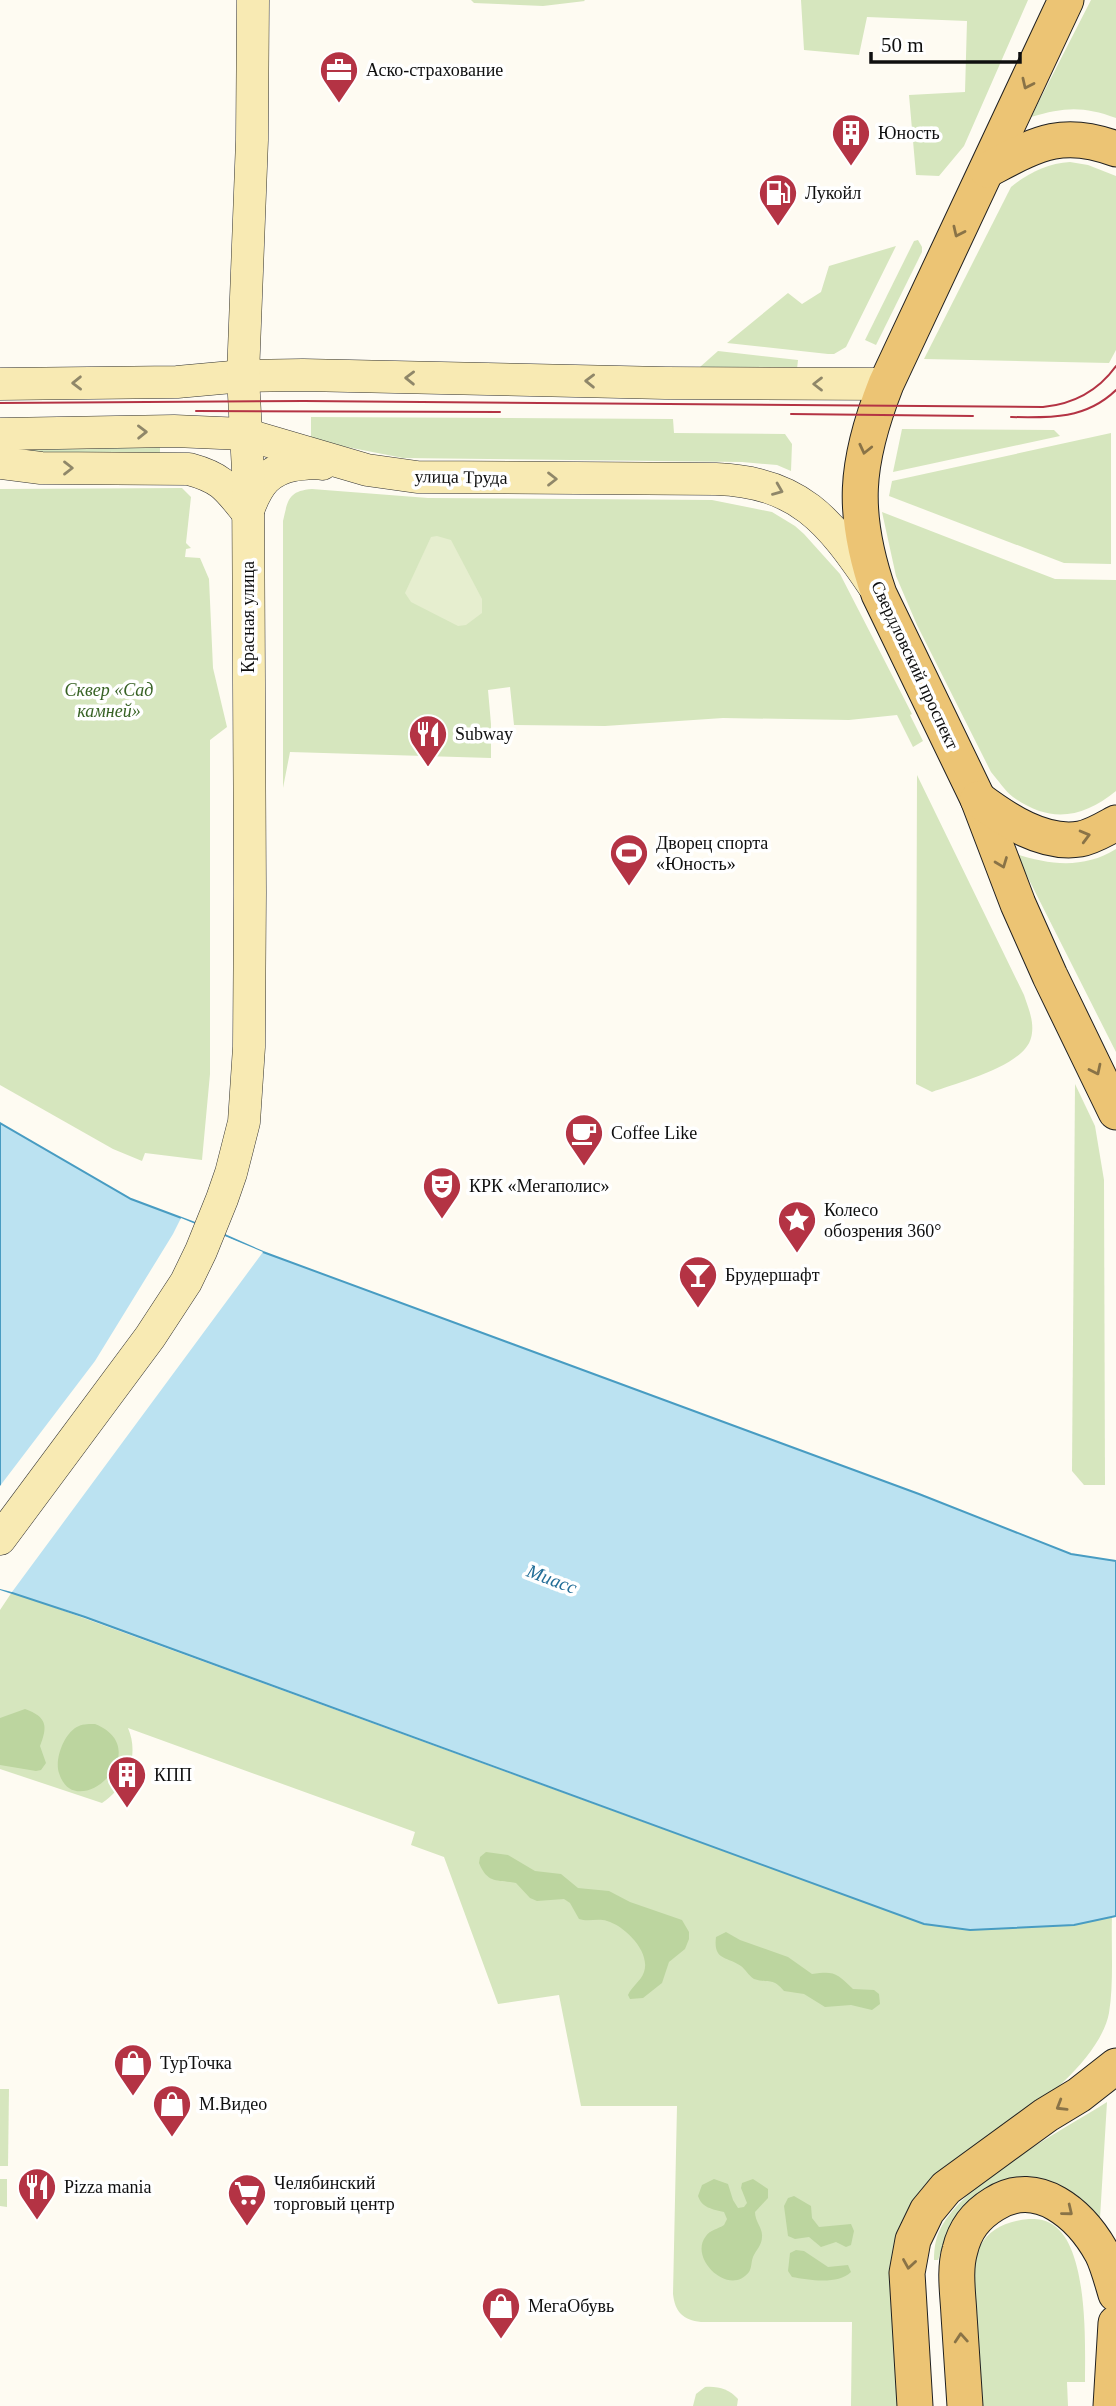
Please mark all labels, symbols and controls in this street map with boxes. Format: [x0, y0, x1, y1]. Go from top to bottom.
scale bar [871, 21, 1020, 65]
text: 50 m [881, 33, 924, 57]
office icon: Аско-страхование [318, 49, 360, 104]
place label: Аско-страхование [366, 60, 503, 80]
one-way arrow [1021, 77, 1035, 89]
building icon: Юность [830, 112, 872, 167]
place label: Юность [878, 123, 940, 143]
fuel station icon: Лукойл [757, 172, 799, 227]
place label: Лукойл [805, 183, 861, 203]
one-way arrow [952, 224, 966, 237]
one-way arrow [404, 370, 415, 385]
one-way arrow [585, 373, 595, 389]
one-way arrow [71, 375, 82, 391]
one-way arrow [812, 376, 823, 392]
one-way arrow [137, 424, 147, 440]
one-way arrow [859, 443, 873, 455]
one-way arrow [63, 460, 74, 476]
street label: улица Труда [414, 466, 508, 488]
one-way arrow [547, 471, 558, 487]
one-way arrow [771, 482, 783, 496]
street label: Красная улица [238, 561, 258, 673]
street label: Свердловский проспект [867, 578, 963, 752]
park label: Сквер «Сад камней» [65, 680, 153, 721]
restaurant icon: Subway [407, 713, 449, 768]
place label: Subway [455, 724, 513, 744]
one-way arrow [1078, 830, 1090, 844]
sports icon: Дворец спорта «Юность» [608, 832, 650, 887]
place label: Дворец спорта «Юность» [656, 833, 768, 874]
one-way arrow [994, 856, 1008, 868]
one-way arrow [1088, 1063, 1102, 1075]
cafe icon: Coffee Like [563, 1112, 605, 1167]
place label: Coffee Like [611, 1123, 697, 1143]
theatre icon: КРК «Мегаполис» [421, 1165, 463, 1220]
place label: КРК «Мегаполис» [469, 1176, 609, 1196]
place icon: Колесо обозрения 360° [776, 1199, 818, 1254]
place label: Колесо обозрения 360° [824, 1200, 942, 1241]
bar icon: Брудершафт [677, 1254, 719, 1309]
place label: Брудершафт [725, 1265, 820, 1285]
water label: Миасс [523, 1560, 580, 1598]
building icon: КПП [106, 1754, 148, 1809]
place label: КПП [154, 1765, 192, 1785]
shop icon: ТурТочка [112, 2042, 154, 2097]
place label: ТурТочка [160, 2053, 232, 2073]
shop icon: М.Видео [151, 2083, 193, 2138]
place label: М.Видео [199, 2094, 267, 2114]
one-way arrow [1055, 2098, 1068, 2111]
restaurant icon: Pizza mania [16, 2166, 58, 2221]
supermarket icon: Челябинский торговый центр [226, 2172, 268, 2227]
place label: Челябинский торговый центр [274, 2173, 395, 2214]
place label: Pizza mania [64, 2177, 151, 2197]
one-way arrow [1060, 2203, 1072, 2216]
one-way arrow [902, 2258, 917, 2270]
shop icon: МегаОбувь [480, 2285, 522, 2340]
place label: МегаОбувь [528, 2296, 614, 2316]
one-way arrow [953, 2332, 968, 2343]

